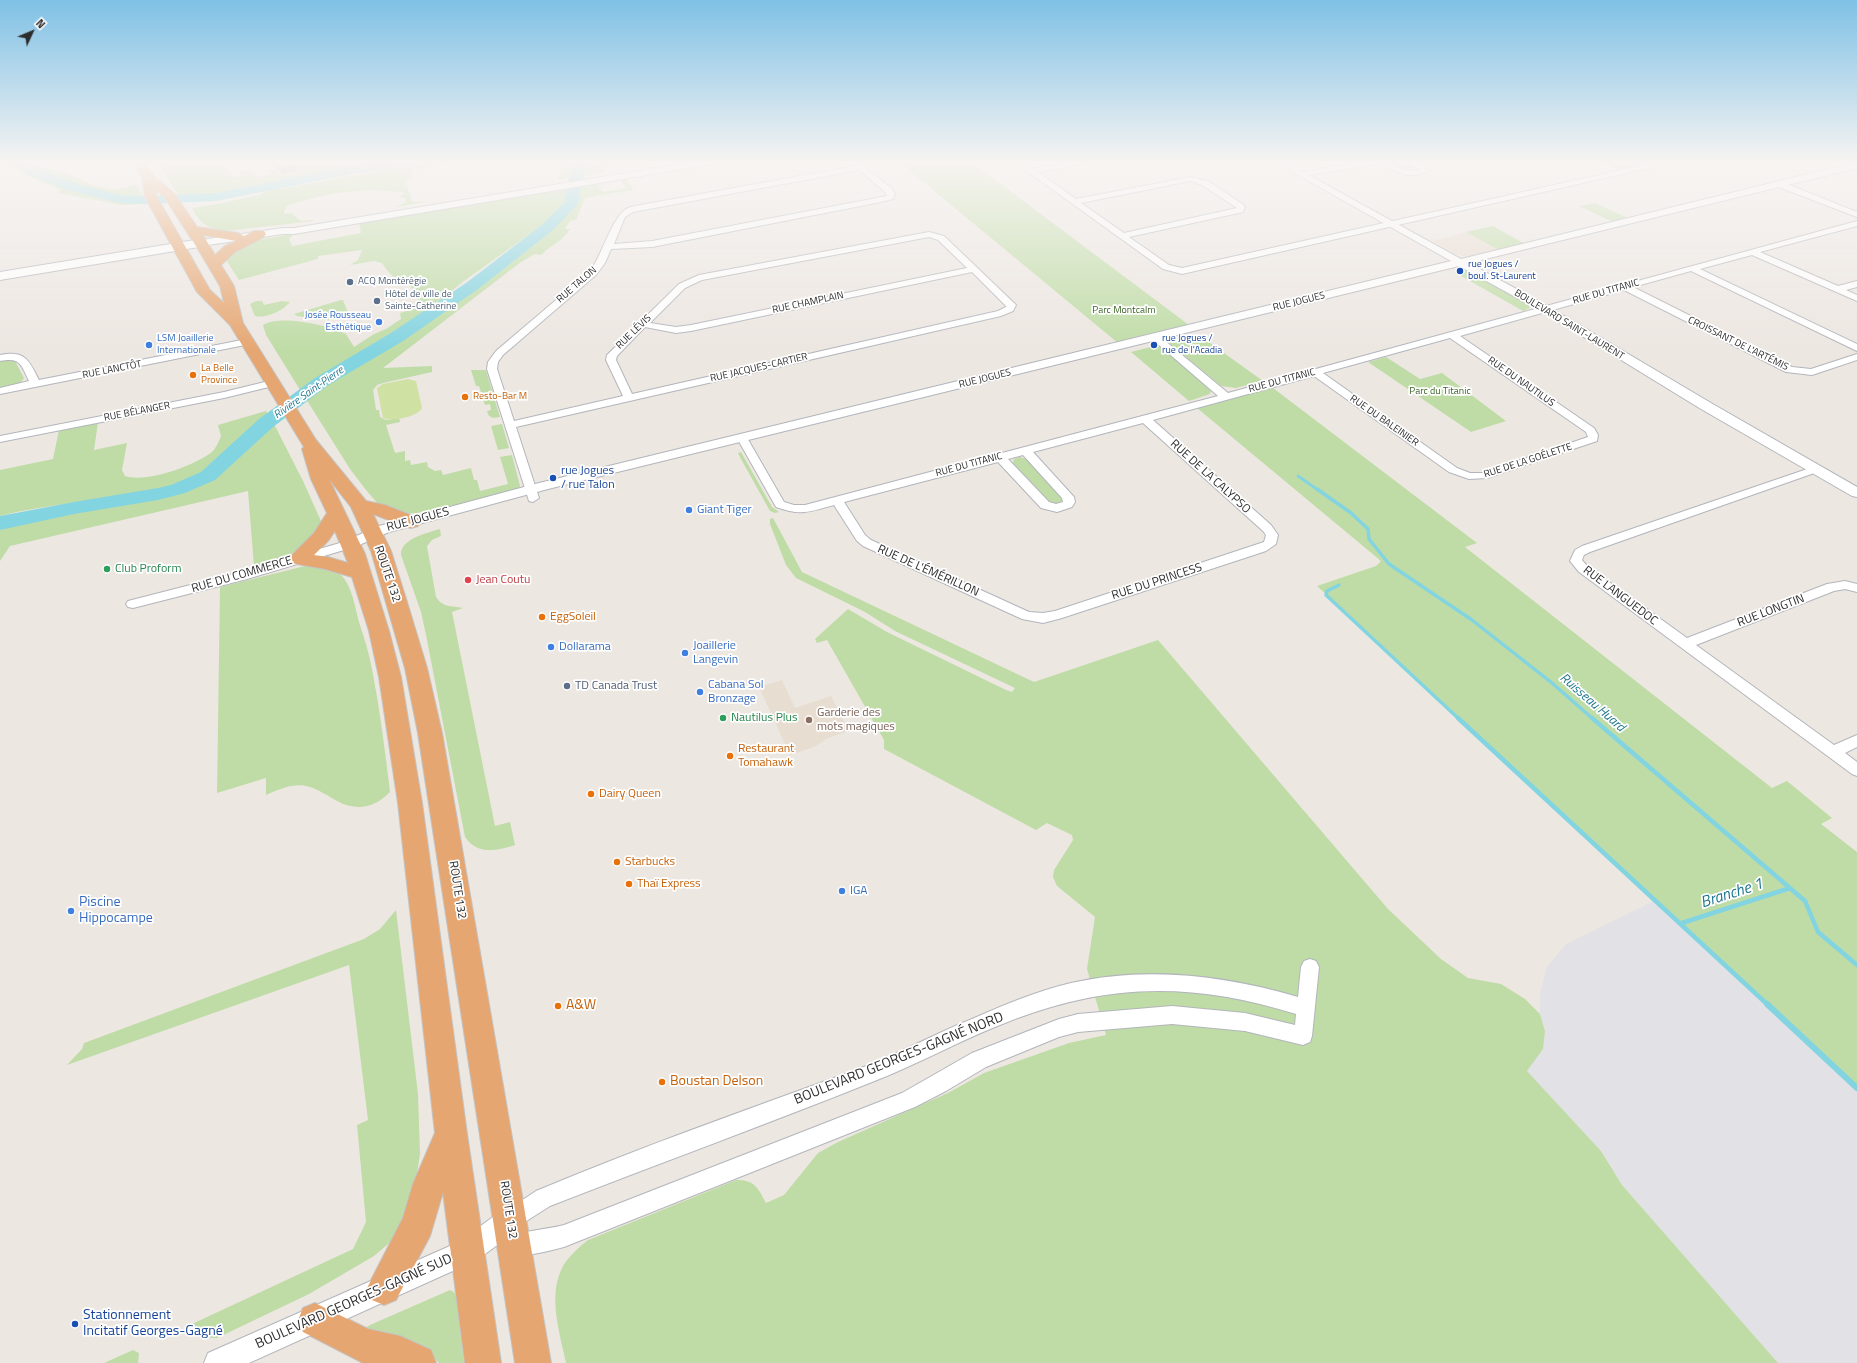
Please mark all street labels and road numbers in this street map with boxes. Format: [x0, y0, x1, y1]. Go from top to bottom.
street label: RUE TALON [555, 264, 599, 306]
street label: RUE DU TITANIC [1571, 277, 1641, 307]
street label: BOULEVARD SAINT-LAURENT [1512, 287, 1626, 363]
street label: RUE CHAMPLAIN [771, 290, 845, 316]
street label: RUE JOGUES [1272, 290, 1326, 314]
street label: RUE LÉVIS [614, 312, 654, 352]
street label: CROISSANT DE L'ARTÉMIS [1686, 314, 1790, 374]
street label: RUE JACQUES-CARTIER [709, 351, 809, 385]
street label: RUE DU NAUTILUS [1485, 355, 1557, 409]
street label: RUE LANCTÔT [81, 358, 143, 382]
street label: RUE DU TITANIC [1247, 366, 1317, 396]
street label: RUE JOGUES [958, 367, 1012, 391]
street label: RUE DU BALEINIER [1347, 393, 1421, 449]
street label: RUE BÉLANGER [103, 400, 171, 424]
street label: RUE DE LA CALYPSO [1167, 437, 1253, 517]
street label: RUE DE LA GOÉLETTE [1482, 441, 1574, 481]
street label: RUE DU TITANIC [934, 450, 1004, 480]
street label: RUE JOGUES [385, 505, 451, 535]
street label: RUE DE L'ÉMÉRILLON [875, 542, 981, 600]
street label: ROUTE 132 [371, 544, 403, 604]
street label: RUE DU COMMERCE [190, 554, 294, 596]
street label: RUE DU PRINCESS [1110, 561, 1204, 603]
street label: RUE LANGUEDOC [1580, 563, 1660, 629]
street label: RUE LONGTIN [1735, 592, 1807, 630]
street label: ROUTE 132 [445, 860, 469, 920]
street label: BOULEVARD GEORGES-GAGNÉ NORD [792, 1009, 1006, 1109]
street label: ROUTE 132 [496, 1180, 520, 1240]
street label: BOULEVARD GEORGES-GAGNÉ SUD [253, 1251, 455, 1353]

